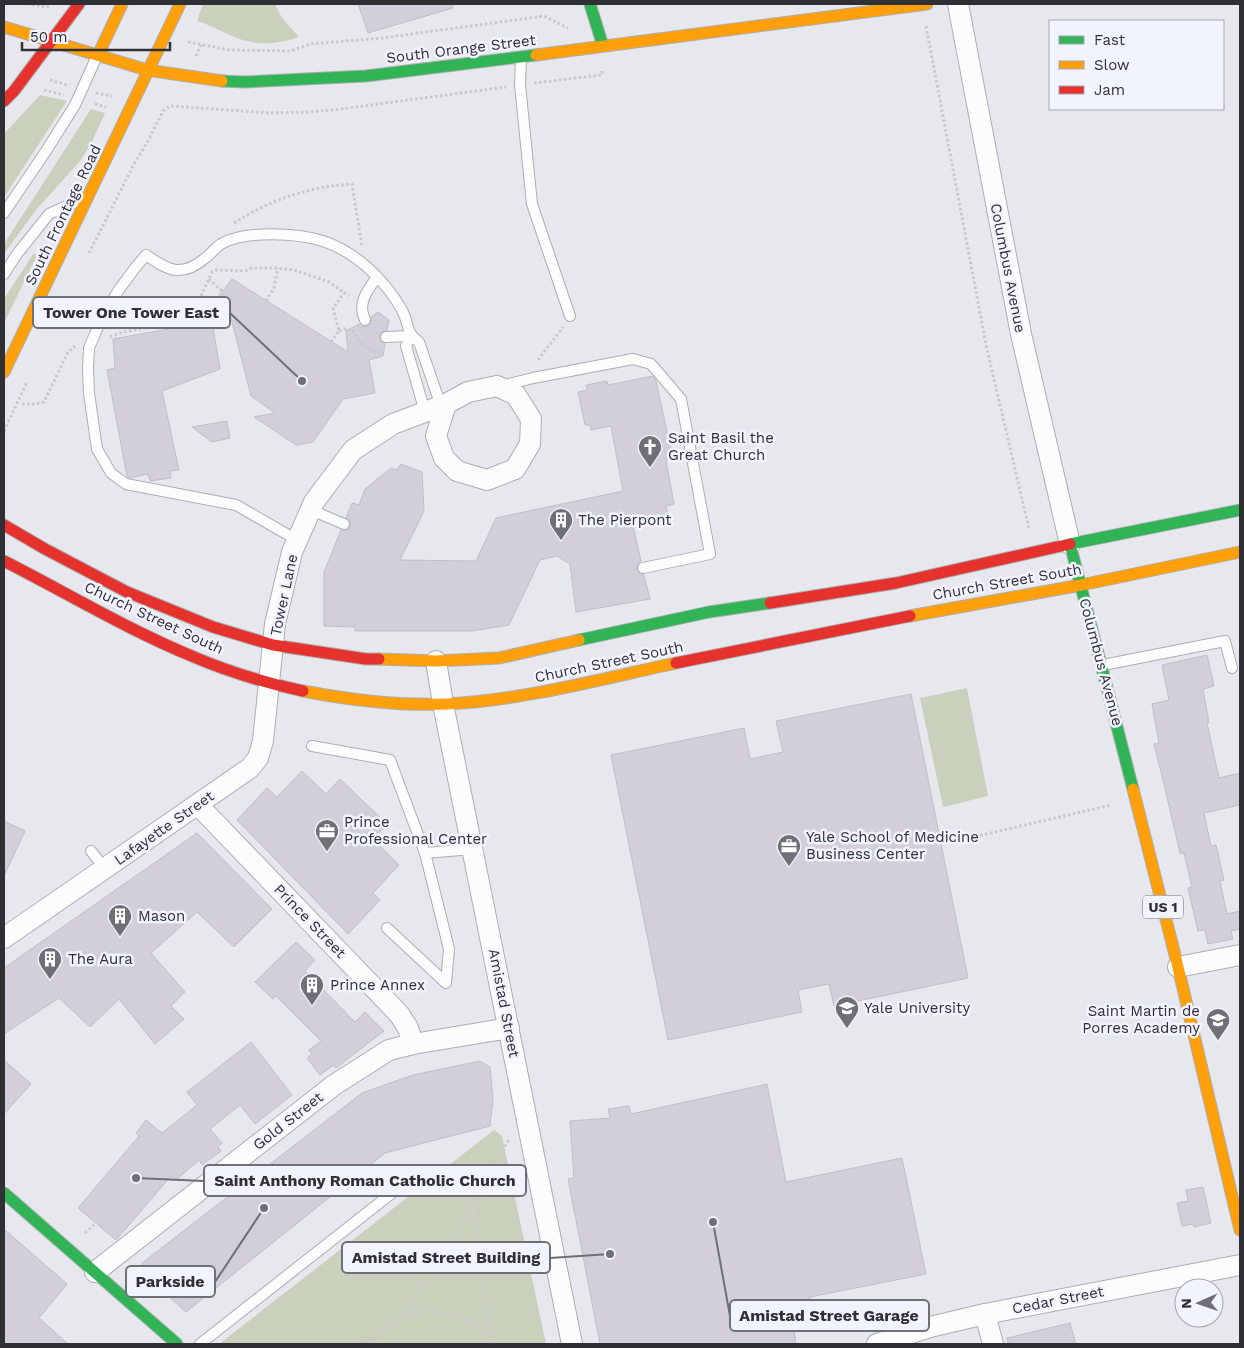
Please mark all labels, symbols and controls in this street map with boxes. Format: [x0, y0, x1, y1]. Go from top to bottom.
scale bar [22, 20, 170, 52]
legend [1049, 20, 1224, 110]
text: 50 m [30, 28, 67, 46]
street label: South Orange Street [385, 31, 537, 67]
text: Fast [1094, 31, 1126, 49]
text: Slow [1094, 56, 1130, 74]
text: Jam [1094, 81, 1125, 99]
street label: South Frontage Road [21, 142, 105, 288]
street label: Columbus Avenue [987, 202, 1029, 334]
callout: Tower One Tower East [33, 297, 230, 328]
text: Tower One Tower East [43, 303, 219, 322]
place label: Saint Basil the Great Church [668, 429, 774, 464]
church icon: Saint Basil the Great Church [637, 434, 663, 468]
building icon: The Pierpont [548, 507, 574, 541]
place label: The Pierpont [578, 511, 672, 529]
street label: Tower Lane [267, 552, 301, 638]
street label: Church Street South [931, 560, 1083, 604]
street label: Church Street South [82, 578, 226, 658]
street label: Columbus Avenue [1075, 596, 1127, 728]
street label: Church Street South [533, 637, 685, 687]
street label: Lafayette Street [111, 786, 218, 869]
place label: Prince Professional Center [344, 813, 487, 848]
office icon: Prince Professional Center [314, 818, 340, 852]
place label: Yale School of Medicine Business Center [806, 828, 979, 863]
office icon: Yale School of Medicine Business Center [776, 833, 802, 867]
street label: Prince Street [270, 880, 350, 962]
road number: US 1 [1143, 896, 1183, 919]
building icon: Mason [107, 903, 133, 937]
place label: Mason [138, 907, 185, 925]
building icon: The Aura [37, 946, 63, 980]
street label: Amistad Street [485, 947, 524, 1060]
place label: The Aura [68, 950, 133, 968]
building icon: Prince Annex [299, 972, 325, 1006]
place label: Prince Annex [330, 976, 425, 994]
school or university icon: Yale University [834, 995, 860, 1029]
place label: Yale University [864, 999, 970, 1017]
place label: Saint Martin de Porres Academy [1082, 1002, 1200, 1037]
school or university icon: Saint Martin de Porres Academy [1205, 1007, 1231, 1041]
street label: Gold Street [249, 1088, 327, 1154]
callout: Saint Anthony Roman Catholic Church [204, 1165, 526, 1196]
text: Saint Anthony Roman Catholic Church [214, 1171, 516, 1190]
callout: Amistad Street Building [342, 1242, 550, 1273]
text: Amistad Street Building [352, 1248, 540, 1267]
callout: Parkside [126, 1266, 215, 1297]
text: Parkside [135, 1272, 205, 1291]
north arrow [1174, 1278, 1224, 1328]
street label: Cedar Street [1011, 1282, 1106, 1318]
text: N [1178, 1298, 1194, 1309]
callout: Amistad Street Garage [730, 1300, 929, 1331]
text: Amistad Street Garage [739, 1306, 919, 1325]

